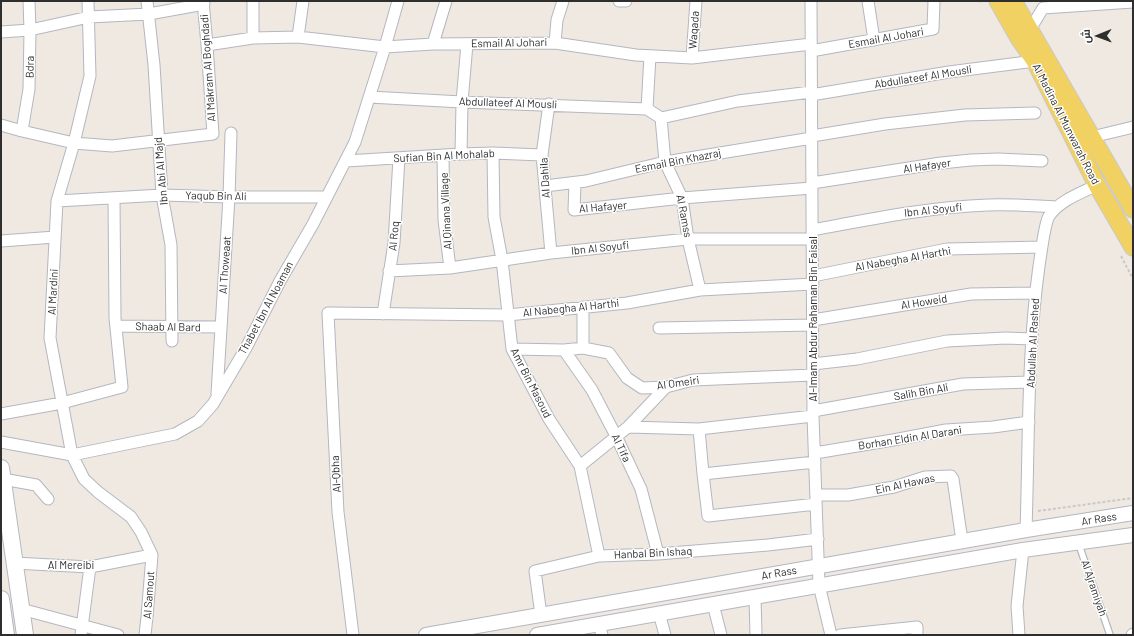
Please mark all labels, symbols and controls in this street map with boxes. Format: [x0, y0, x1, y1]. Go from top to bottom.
street label: Waqada [686, 11, 702, 49]
street label: Al Makram Al Boghdadi [198, 14, 218, 122]
north arrow [1078, 16, 1118, 56]
street label: Esmail Al Johari [847, 25, 925, 51]
text: ش [1079, 29, 1092, 43]
street label: Esmail Al Johari [471, 36, 547, 50]
street label: Bdra [23, 56, 37, 78]
street label: Al Madina Al Munwarah Road [1030, 61, 1102, 187]
street label: Abdullateef Al Mousli [873, 63, 973, 91]
street label: Abdullateef Al Mousli [459, 95, 557, 111]
street label: Ibn Abi Al Majd [151, 136, 171, 206]
street label: Esmail Bin Khazraj [634, 146, 722, 176]
street label: Sufian Bin Al Mohalab [393, 147, 495, 165]
street label: Al Hafayer [902, 156, 952, 176]
street label: Al Dahila [537, 157, 553, 199]
street label: Al Qinana Village [437, 172, 455, 250]
street label: Yaqub Bin Ali [185, 189, 247, 203]
street label: Al Ramss [673, 194, 695, 238]
street label: Al Hafayer [578, 198, 628, 216]
street label: Ibn Al Soyufi [903, 200, 963, 220]
street label: Al Roq [386, 220, 402, 252]
street label: Al Thoweaat [216, 236, 234, 294]
street label: Al-Imam Abdur Rahaman Bin Faisal [806, 236, 820, 402]
street label: Ibn Al Soyufi [570, 238, 630, 258]
street label: Al Nabegha Al Harthi [854, 244, 952, 274]
street label: Thabet Ibn Al Noaman [236, 259, 296, 357]
street label: Al Mardini [45, 268, 61, 316]
street label: Al Howeid [900, 292, 948, 312]
street label: Al Nabegha Al Harthi [522, 296, 620, 320]
street label: Abdullah Al Rashed [1024, 298, 1042, 388]
street label: Shaab Al Bard [135, 320, 201, 334]
street label: Amr Bin Masoud [508, 346, 554, 420]
street label: Al Omeiri [656, 373, 700, 393]
street label: Salih Bin Ali [893, 381, 949, 403]
street label: Borhan Eldin Al Darani [857, 423, 963, 453]
street label: Al Tifa [609, 432, 633, 464]
street label: Al-Qbha [328, 455, 344, 493]
street label: Ein Al Hawas [874, 471, 936, 497]
street label: Ar Rass [1080, 510, 1118, 528]
street label: Hanbal Bin Ishaq [613, 544, 693, 562]
street label: Al Mereibi [48, 558, 94, 572]
street label: Al Ajramiyah [1078, 558, 1110, 618]
street label: Ar Rass [760, 563, 798, 583]
street label: Al Samout [141, 570, 157, 620]

